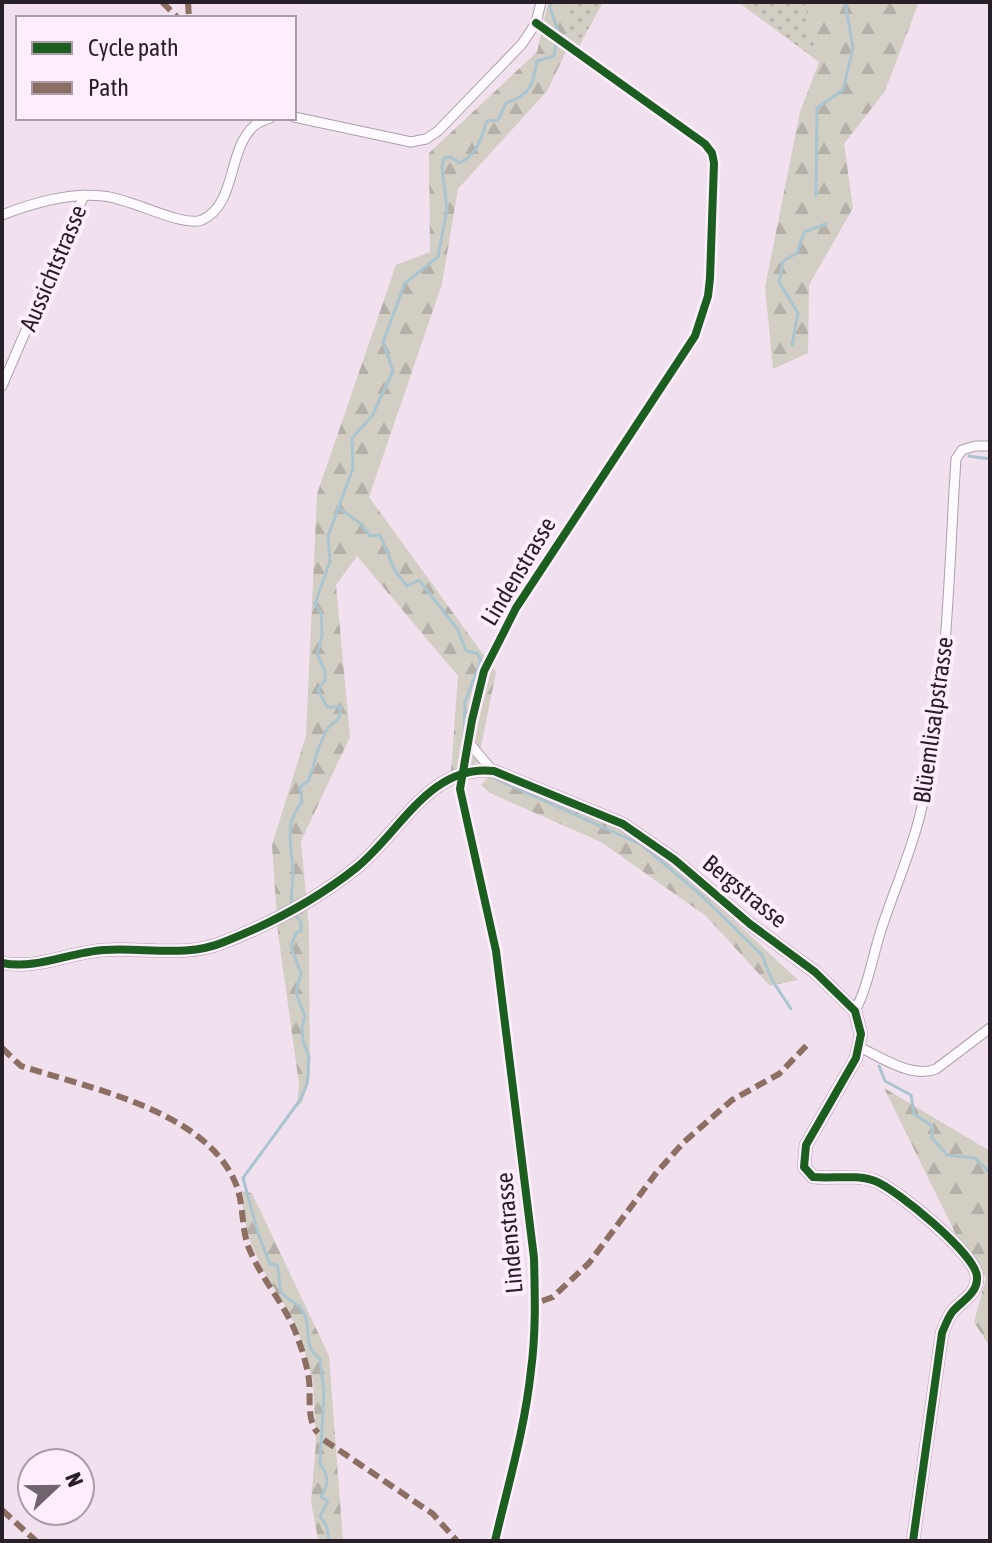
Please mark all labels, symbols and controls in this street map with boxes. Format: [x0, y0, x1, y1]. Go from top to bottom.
legend [16, 16, 296, 120]
text: Cycle path [88, 34, 179, 61]
text: Path [88, 74, 129, 101]
street label: Aussichtstrasse [14, 201, 92, 335]
street label: Lindenstrasse [475, 512, 561, 630]
street label: Blüemlisalpstrasse [908, 635, 958, 805]
street label: Bergstrasse [698, 849, 792, 933]
street label: Lindenstrasse [490, 1171, 528, 1295]
north arrow [16, 1447, 96, 1527]
text: N [60, 1469, 89, 1490]

